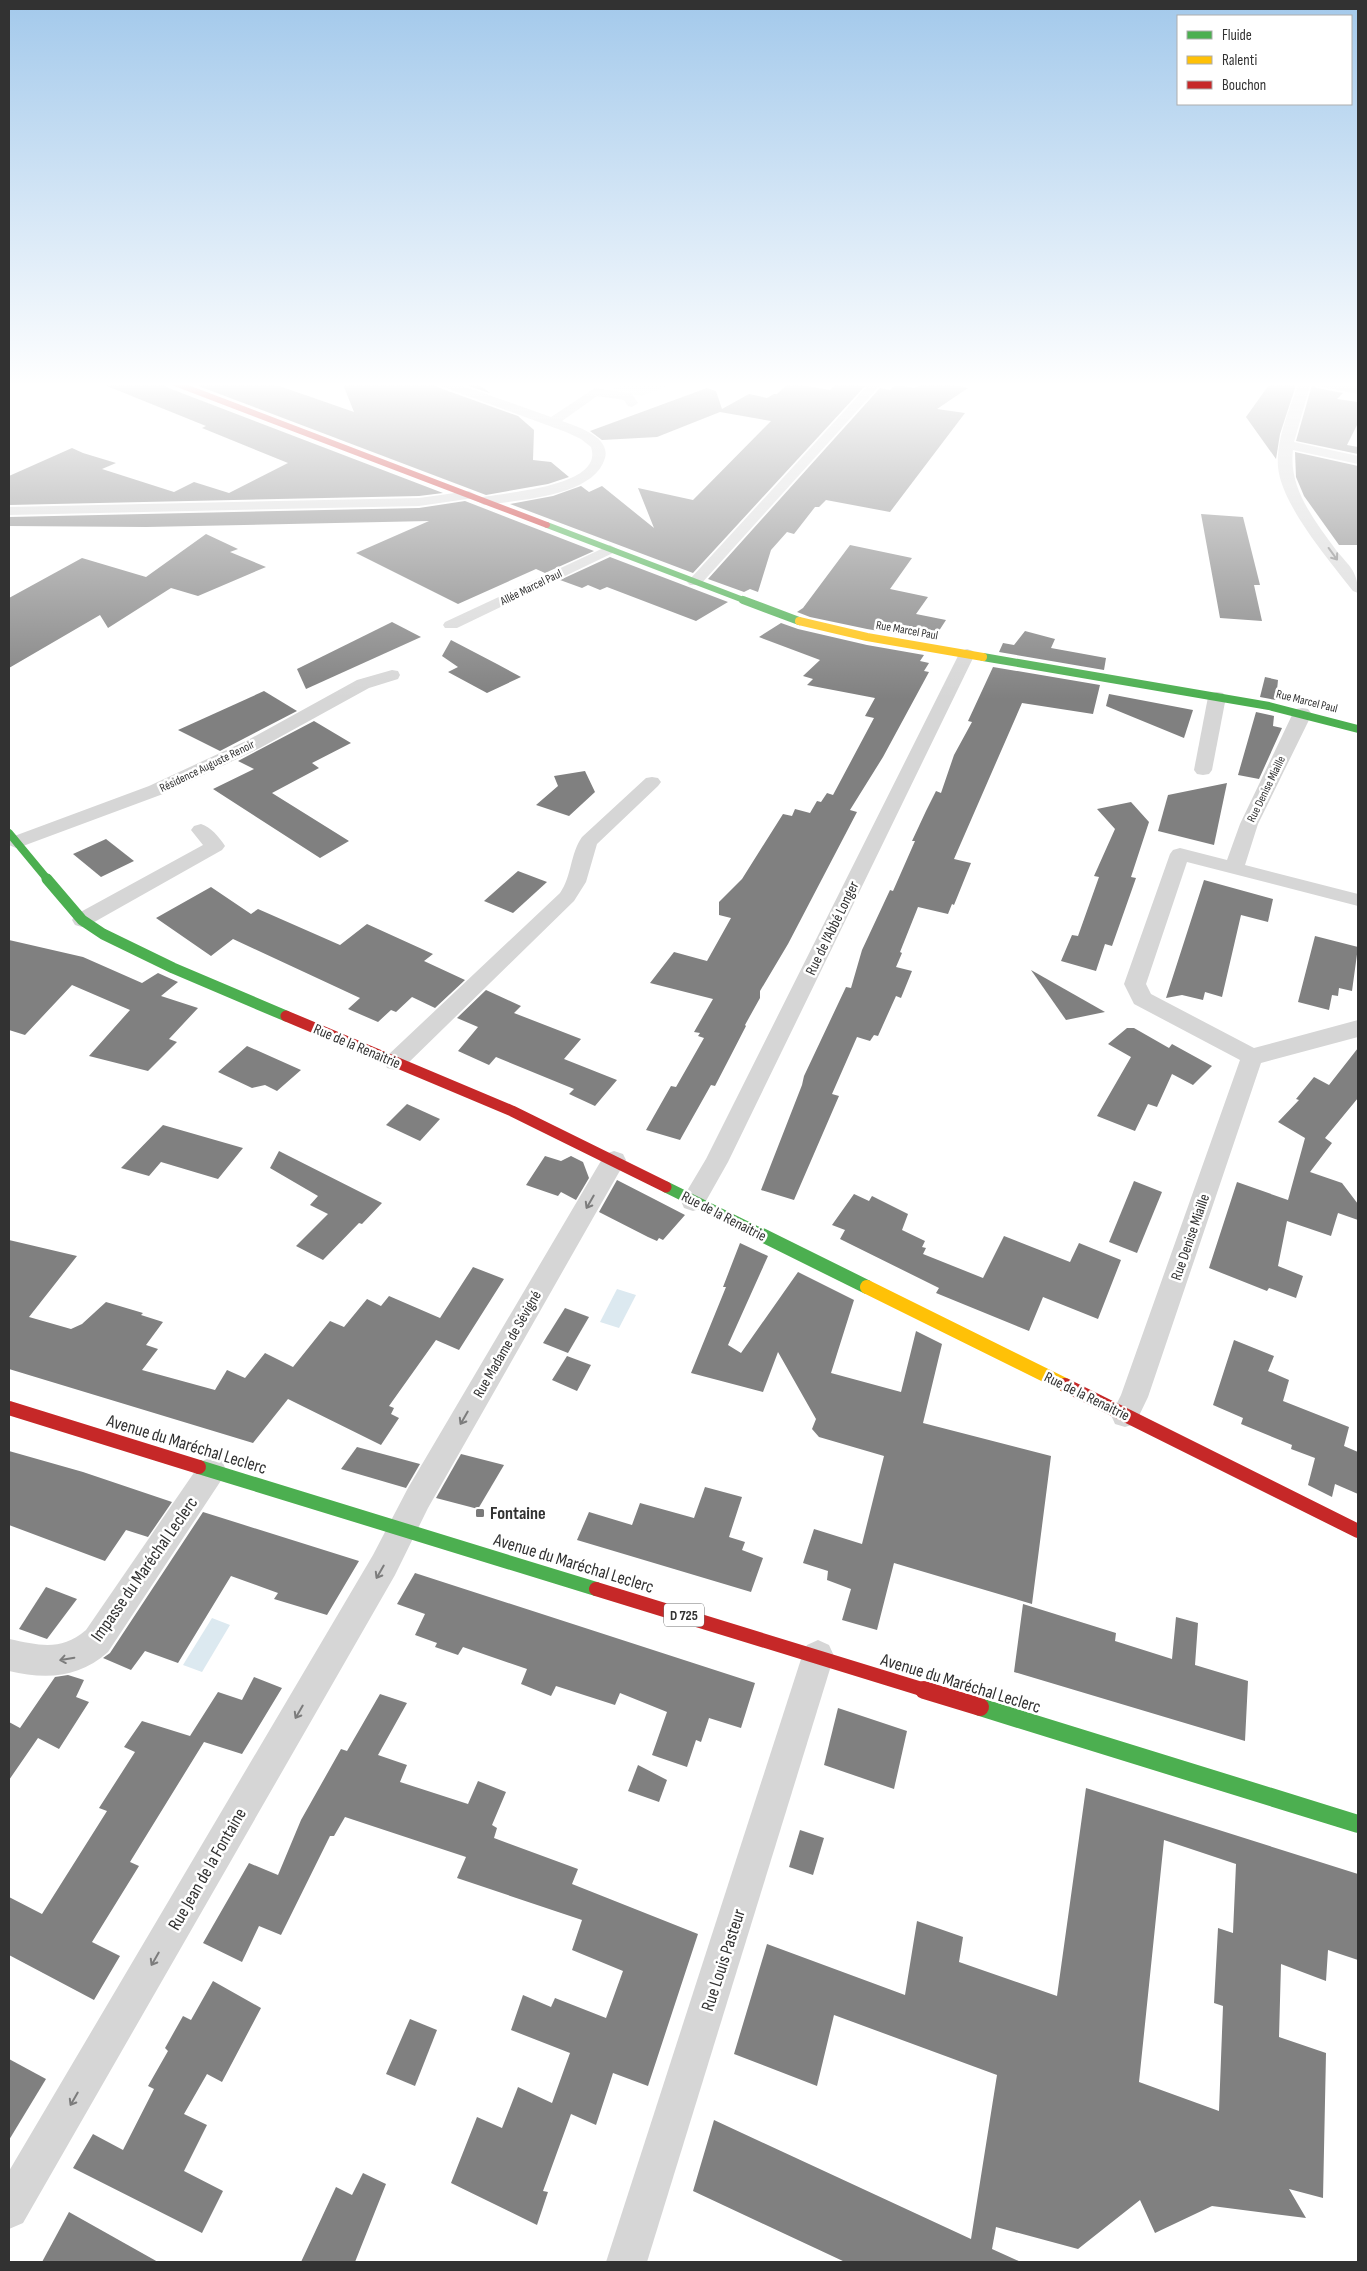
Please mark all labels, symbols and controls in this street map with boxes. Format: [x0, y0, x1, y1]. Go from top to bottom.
legend [1177, 15, 1352, 105]
text: Fluide [1222, 26, 1252, 45]
text: Ralenti [1222, 51, 1257, 70]
text: Bouchon [1222, 76, 1266, 95]
one-way arrow [1328, 547, 1338, 561]
street label: Allée Marcel Paul [497, 566, 565, 609]
street label: Rue Marcel Paul [875, 618, 939, 643]
street label: Rue Marcel Paul [1275, 687, 1339, 716]
street label: Résidence Auguste Renoir [157, 737, 258, 796]
street label: Rue Denise Miaille [1244, 753, 1289, 825]
street label: Rue de l’Abbé Longer [801, 877, 864, 978]
street label: Rue de la Renaitrie [310, 1020, 403, 1073]
street label: Rue de la Renaitrie [678, 1187, 769, 1246]
street label: Rue Denise Miaille [1167, 1192, 1214, 1283]
one-way arrow [584, 1195, 594, 1209]
street label: Rue Madame de Sévigné [469, 1287, 546, 1401]
street label: Rue de la Renaitrie [1041, 1368, 1133, 1425]
street label: Avenue du Maréchal Leclerc [103, 1410, 269, 1479]
one-way arrow [459, 1411, 469, 1426]
street label: Impasse du Maréchal Leclerc [87, 1493, 202, 1646]
place label: Fontaine [490, 1503, 546, 1524]
marker: Fontaine [474, 1507, 486, 1519]
street label: Avenue du Maréchal Leclerc [490, 1529, 656, 1598]
one-way arrow [375, 1564, 385, 1578]
road number: D 725 [664, 1604, 704, 1626]
street label: Avenue du Maréchal Leclerc [877, 1649, 1043, 1718]
one-way arrow [60, 1654, 76, 1664]
one-way arrow [293, 1705, 303, 1719]
street label: Rue Jean de la Fontaine [164, 1804, 251, 1934]
street label: Rue Louis Pasteur [697, 1906, 750, 2014]
one-way arrow [150, 1951, 160, 1965]
one-way arrow [68, 2092, 78, 2106]

